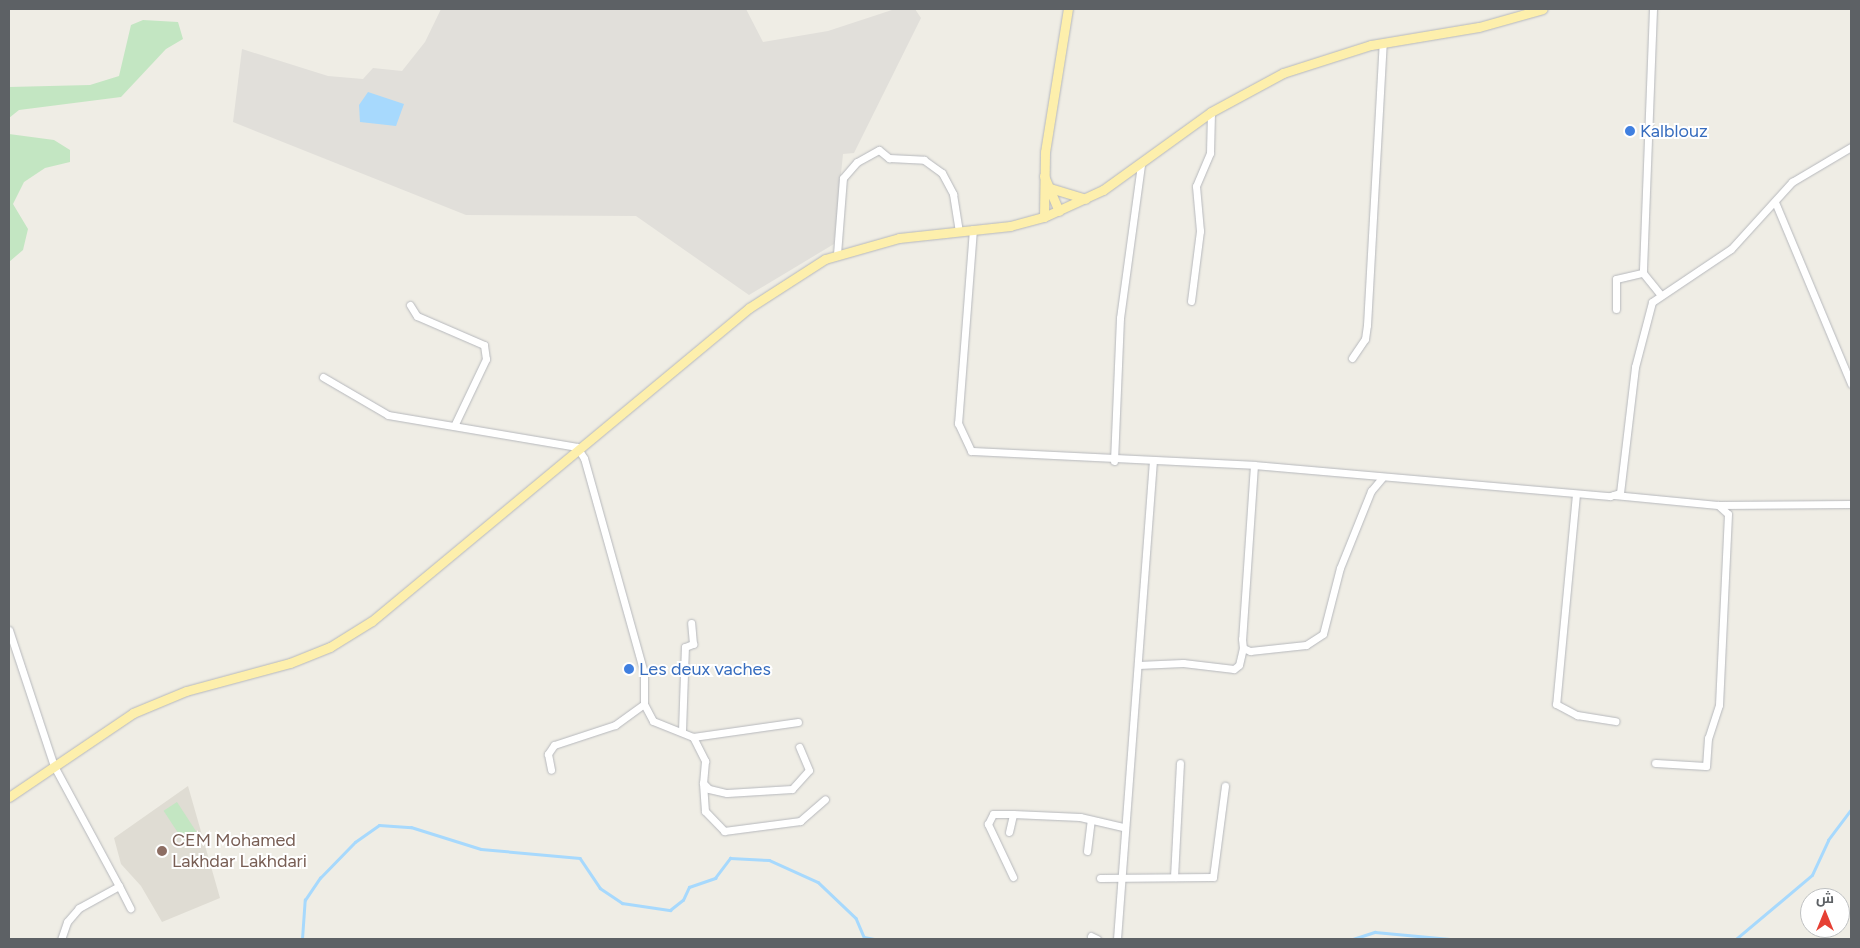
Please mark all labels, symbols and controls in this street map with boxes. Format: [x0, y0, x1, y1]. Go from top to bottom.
place label: Kalblouz [1640, 120, 1708, 142]
marker: Kalblouz [1624, 125, 1636, 137]
place label: Les deux vaches [639, 658, 771, 680]
marker: Les deux vaches [623, 663, 635, 675]
place label: CEM Mohamed Lakhdar Lakhdari [172, 830, 307, 872]
marker: CEM Mohamed Lakhdar Lakhdari [156, 845, 168, 857]
north arrow [1800, 888, 1850, 938]
text: ش [1816, 890, 1834, 907]

